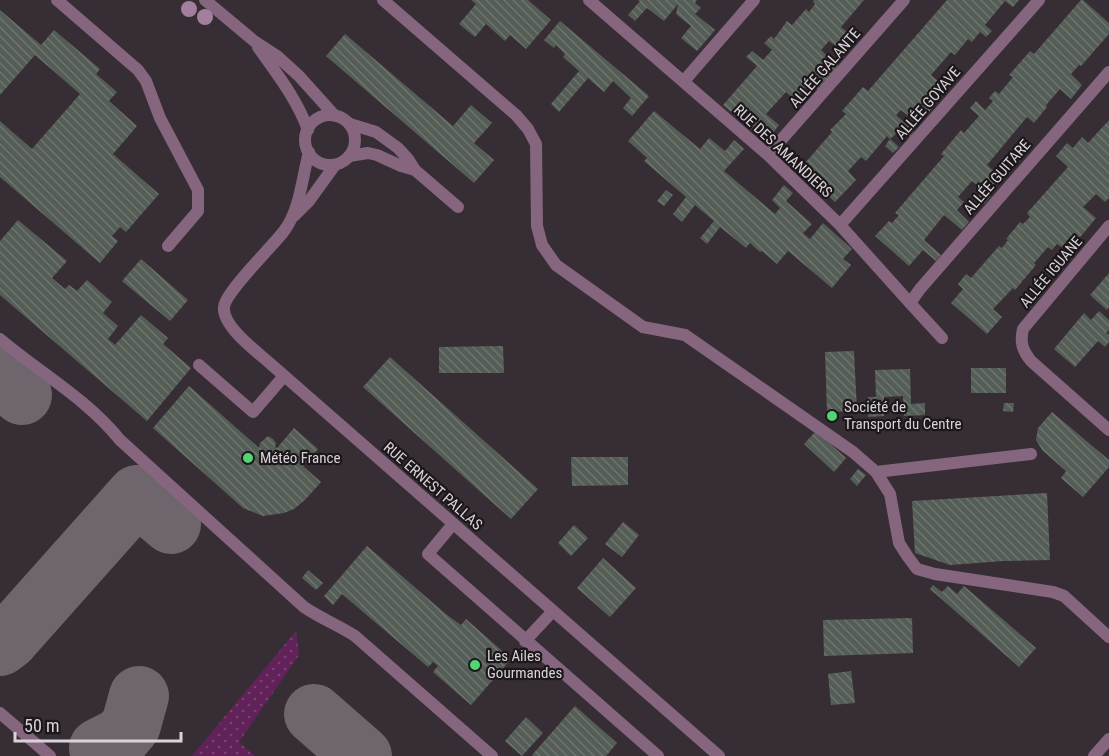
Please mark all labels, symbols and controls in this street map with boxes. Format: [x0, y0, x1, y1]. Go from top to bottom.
street label: ALLÉE GALANTE [786, 25, 864, 111]
street label: ALLÉE GOYAVE [892, 63, 964, 143]
street label: RUE DES AMANDIERS [730, 101, 836, 201]
street label: ALLÉE GUITARE [960, 136, 1034, 218]
street label: ALLÉE IGUANE [1016, 233, 1086, 311]
place label: Société de Transport du Centre [844, 398, 961, 433]
marker: Société de Transport du Centre [825, 409, 839, 423]
street label: RUE ERNEST PALLAS [380, 438, 486, 534]
place label: Météo France [260, 449, 341, 467]
marker: Météo France [241, 451, 255, 465]
place label: Les Ailes Gourmandes [487, 647, 562, 682]
marker: Les Ailes Gourmandes [468, 658, 482, 672]
scale bar [15, 705, 182, 743]
text: 50 m [24, 715, 59, 736]

